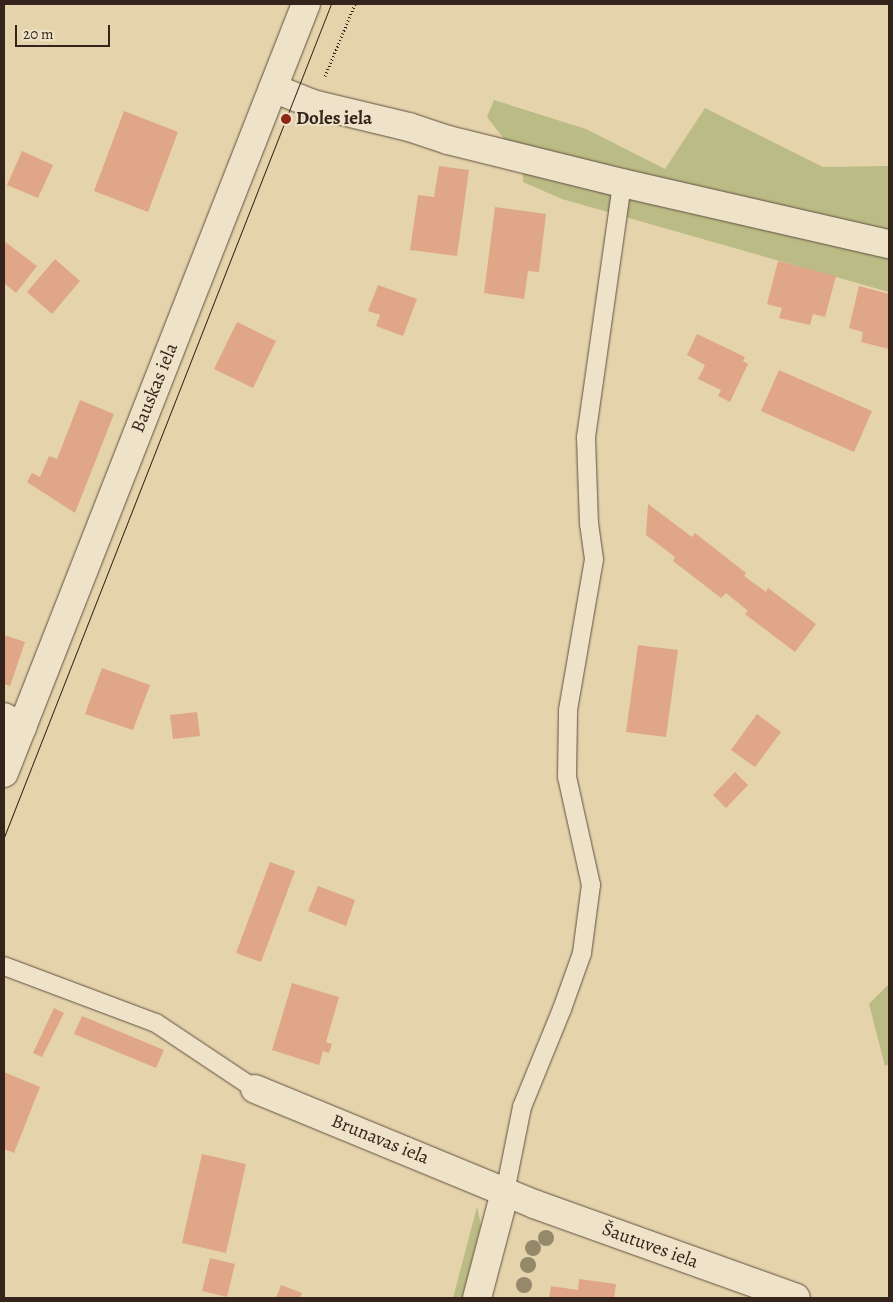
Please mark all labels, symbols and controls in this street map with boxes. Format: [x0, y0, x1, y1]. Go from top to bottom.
scale bar [18, 15, 112, 47]
text: 20 m [23, 24, 54, 44]
place label: Doles iela [296, 108, 372, 130]
marker: Doles iela [280, 113, 292, 125]
street label: Bauskas iela [127, 340, 183, 436]
street label: Brunavas iela [328, 1110, 432, 1170]
street label: Šautuves iela [599, 1218, 701, 1274]

